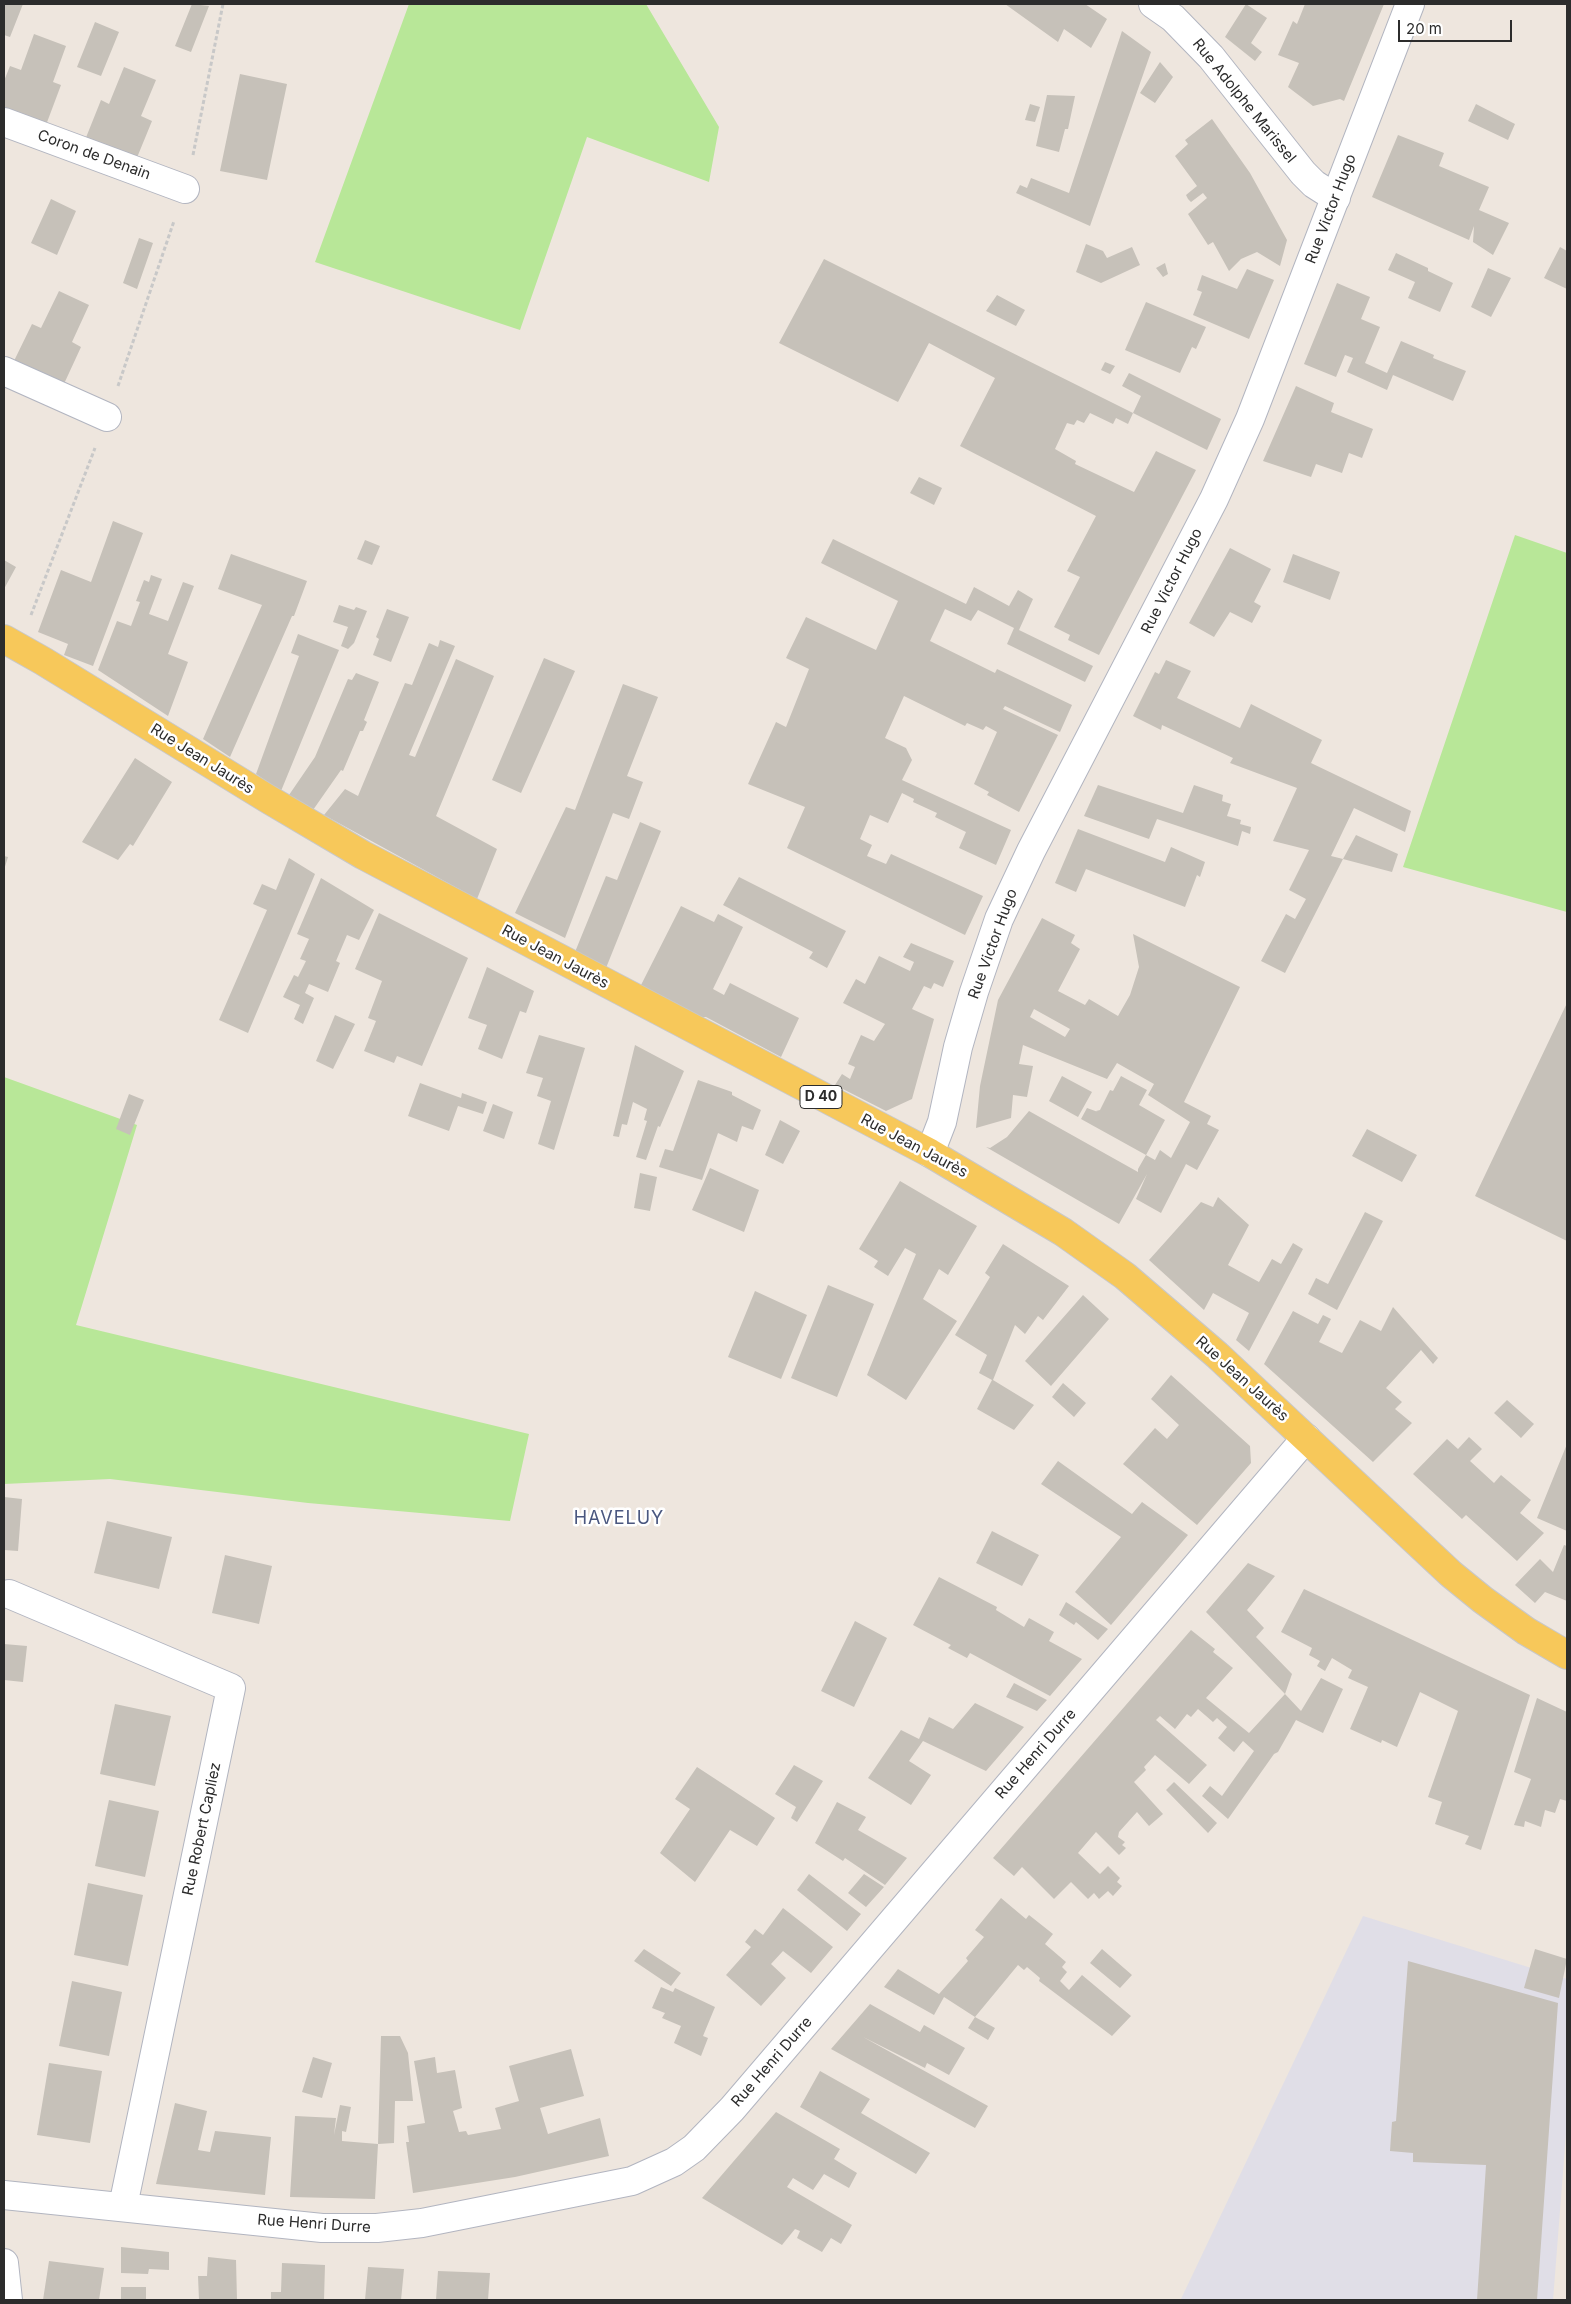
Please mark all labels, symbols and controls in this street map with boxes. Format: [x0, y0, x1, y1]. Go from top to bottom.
scale bar [1401, 10, 1515, 42]
text: 20 m [1406, 19, 1442, 38]
street label: Rue Adolphe Marissel [1188, 35, 1300, 167]
street label: Coron de Denain [35, 126, 153, 184]
street label: Rue Victor Hugo [1302, 152, 1360, 266]
street label: Rue Victor Hugo [1138, 525, 1206, 637]
street label: Rue Jean Jaurès [147, 720, 257, 798]
street label: Rue Victor Hugo [965, 886, 1021, 1002]
street label: Rue Jean Jaurès [499, 921, 611, 993]
road number: D 40 [800, 1086, 842, 1108]
street label: Rue Jean Jaurès [858, 1110, 970, 1182]
street label: Rue Jean Jaurès [1192, 1333, 1292, 1425]
district label: HAVELUY [573, 1508, 665, 1530]
street label: Rue Henri Durre [992, 1705, 1080, 1803]
street label: Rue Robert Capliez [179, 1761, 225, 1897]
street label: Rue Henri Durre [728, 2013, 816, 2111]
street label: Rue Henri Durre [257, 2211, 371, 2237]

